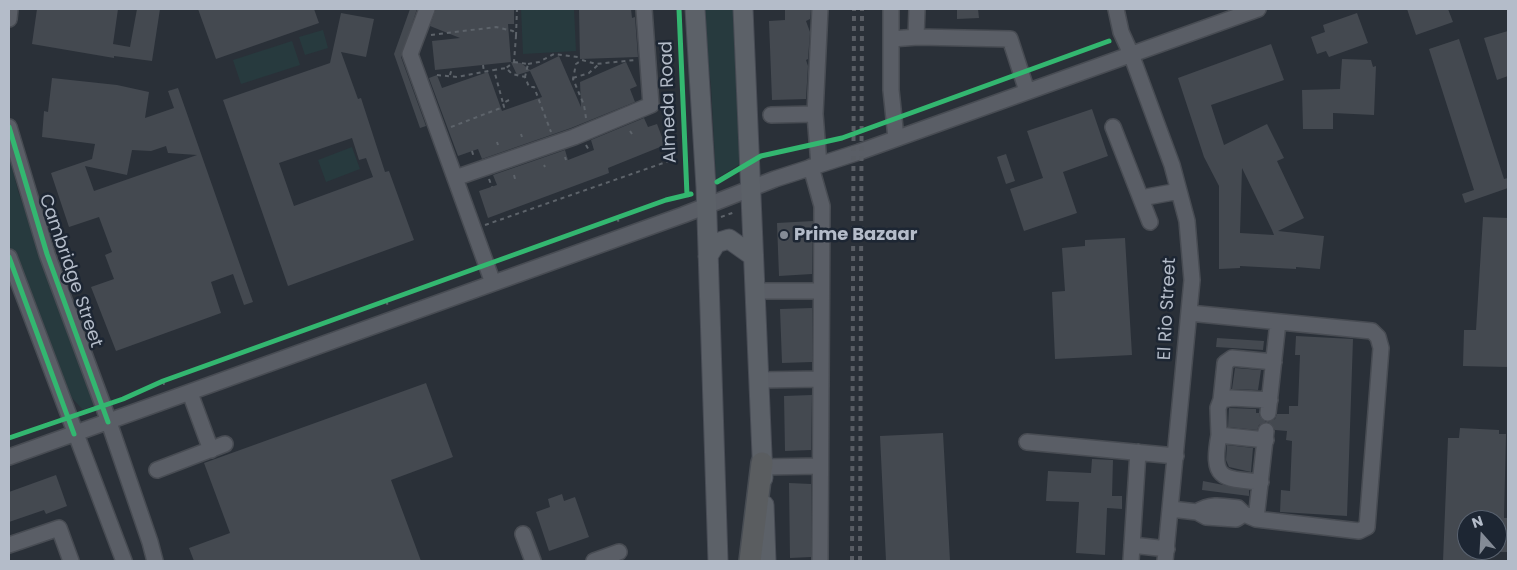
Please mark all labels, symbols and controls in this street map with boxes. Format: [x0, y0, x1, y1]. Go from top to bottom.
street label: Almeda Road [656, 41, 682, 163]
street label: Cambridge Street [34, 191, 106, 351]
place label: Prime Bazaar [794, 224, 917, 246]
marker: Prime Bazaar [778, 229, 790, 241]
street label: El Rio Street [1155, 257, 1181, 361]
north arrow [1457, 510, 1507, 560]
text: N [1469, 511, 1486, 533]

